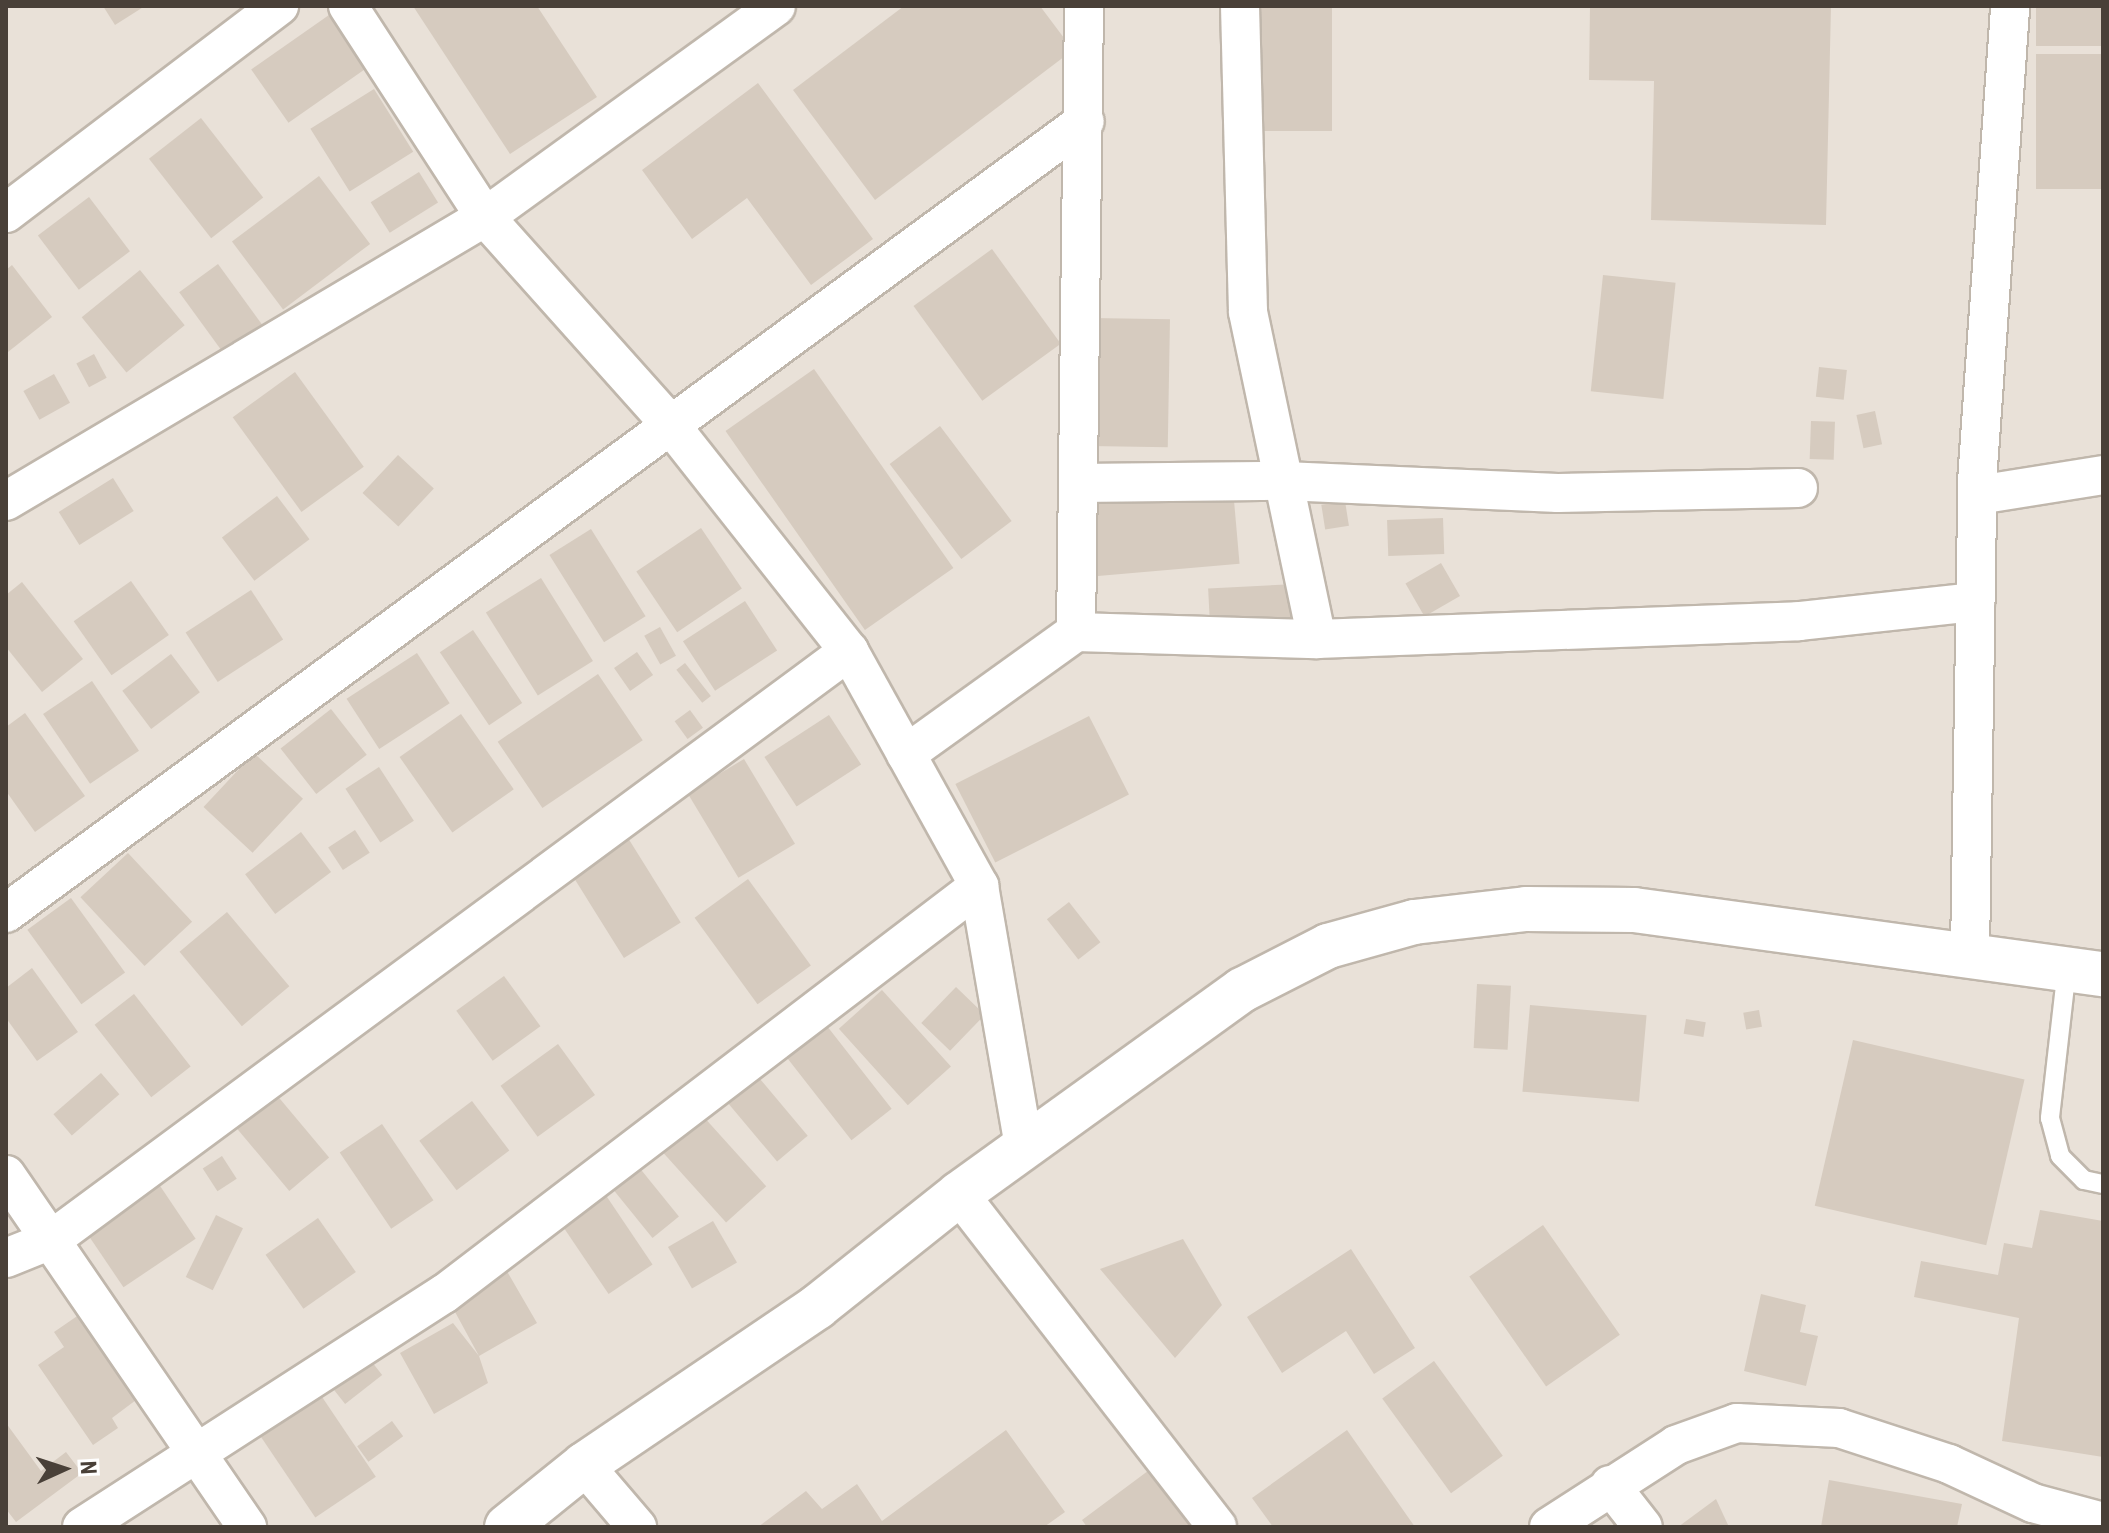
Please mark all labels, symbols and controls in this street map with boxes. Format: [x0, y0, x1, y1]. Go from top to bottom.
north arrow [24, 1429, 104, 1509]
text: N [76, 1460, 101, 1475]

